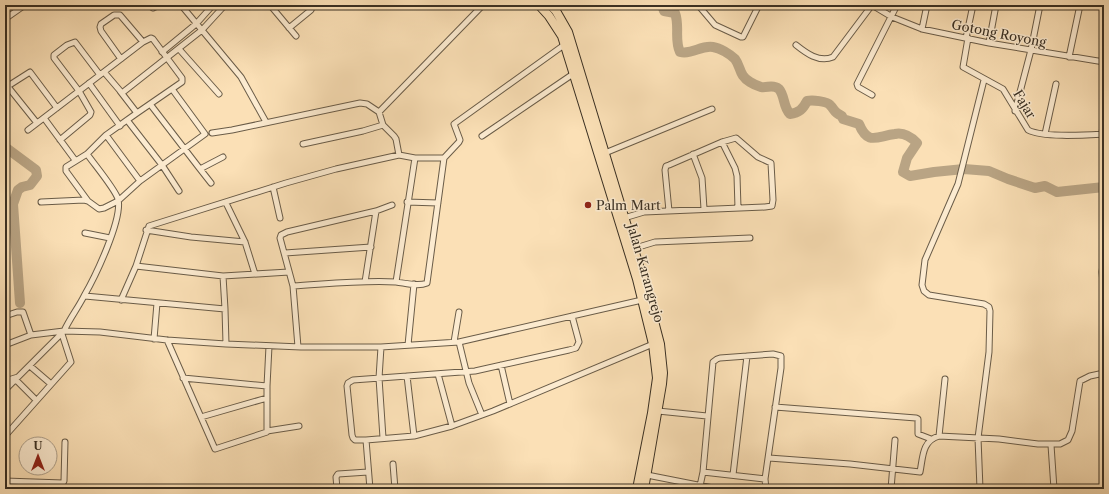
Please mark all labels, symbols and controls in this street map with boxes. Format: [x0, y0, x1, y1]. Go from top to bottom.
street label: Gotong Royong [950, 16, 1048, 50]
street label: Fajar [1010, 87, 1040, 122]
place label: Palm Mart [596, 197, 661, 213]
marker: Palm Mart [583, 200, 593, 210]
street label: Jalan Karangrejo [624, 220, 668, 324]
north arrow [18, 436, 58, 476]
text: U [34, 439, 43, 453]

